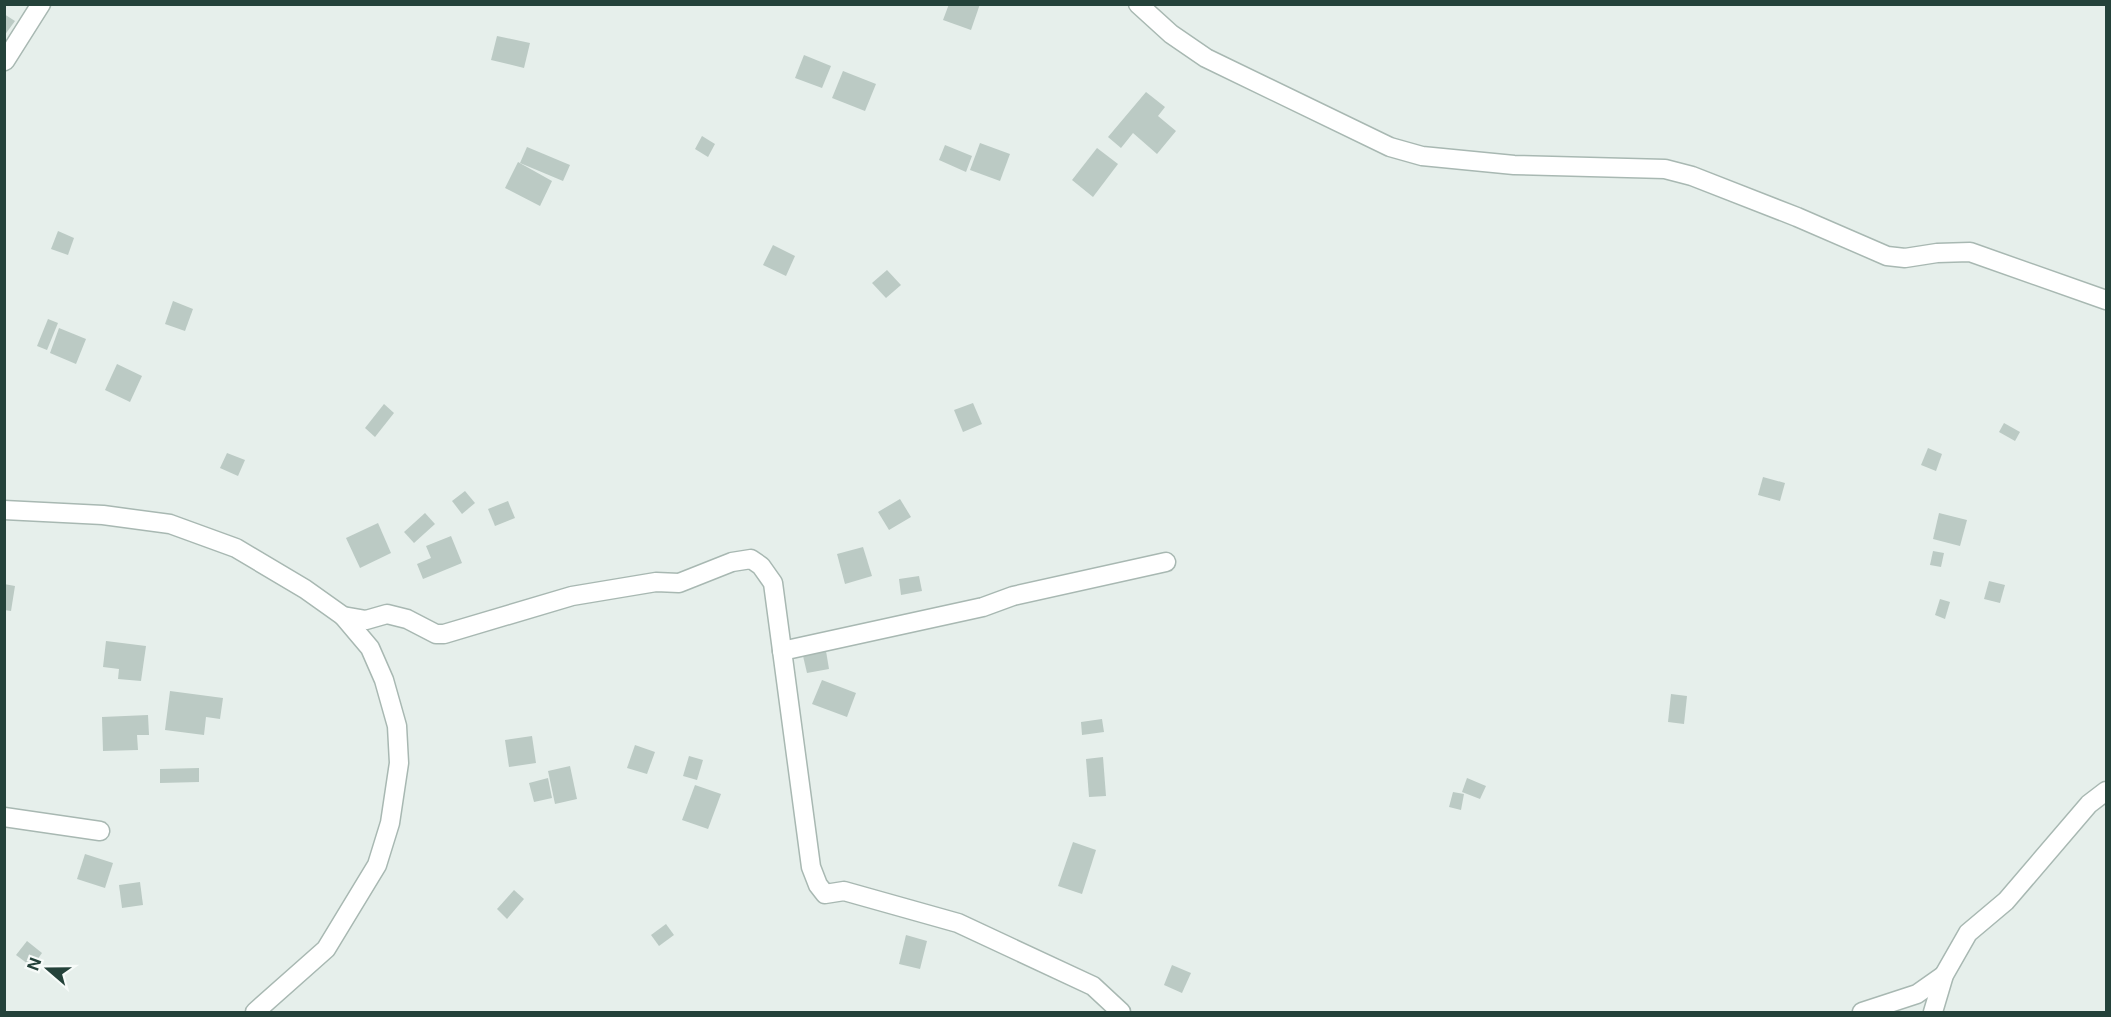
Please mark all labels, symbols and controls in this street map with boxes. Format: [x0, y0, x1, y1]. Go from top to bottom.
north arrow [18, 939, 78, 999]
text: N [22, 955, 45, 973]

